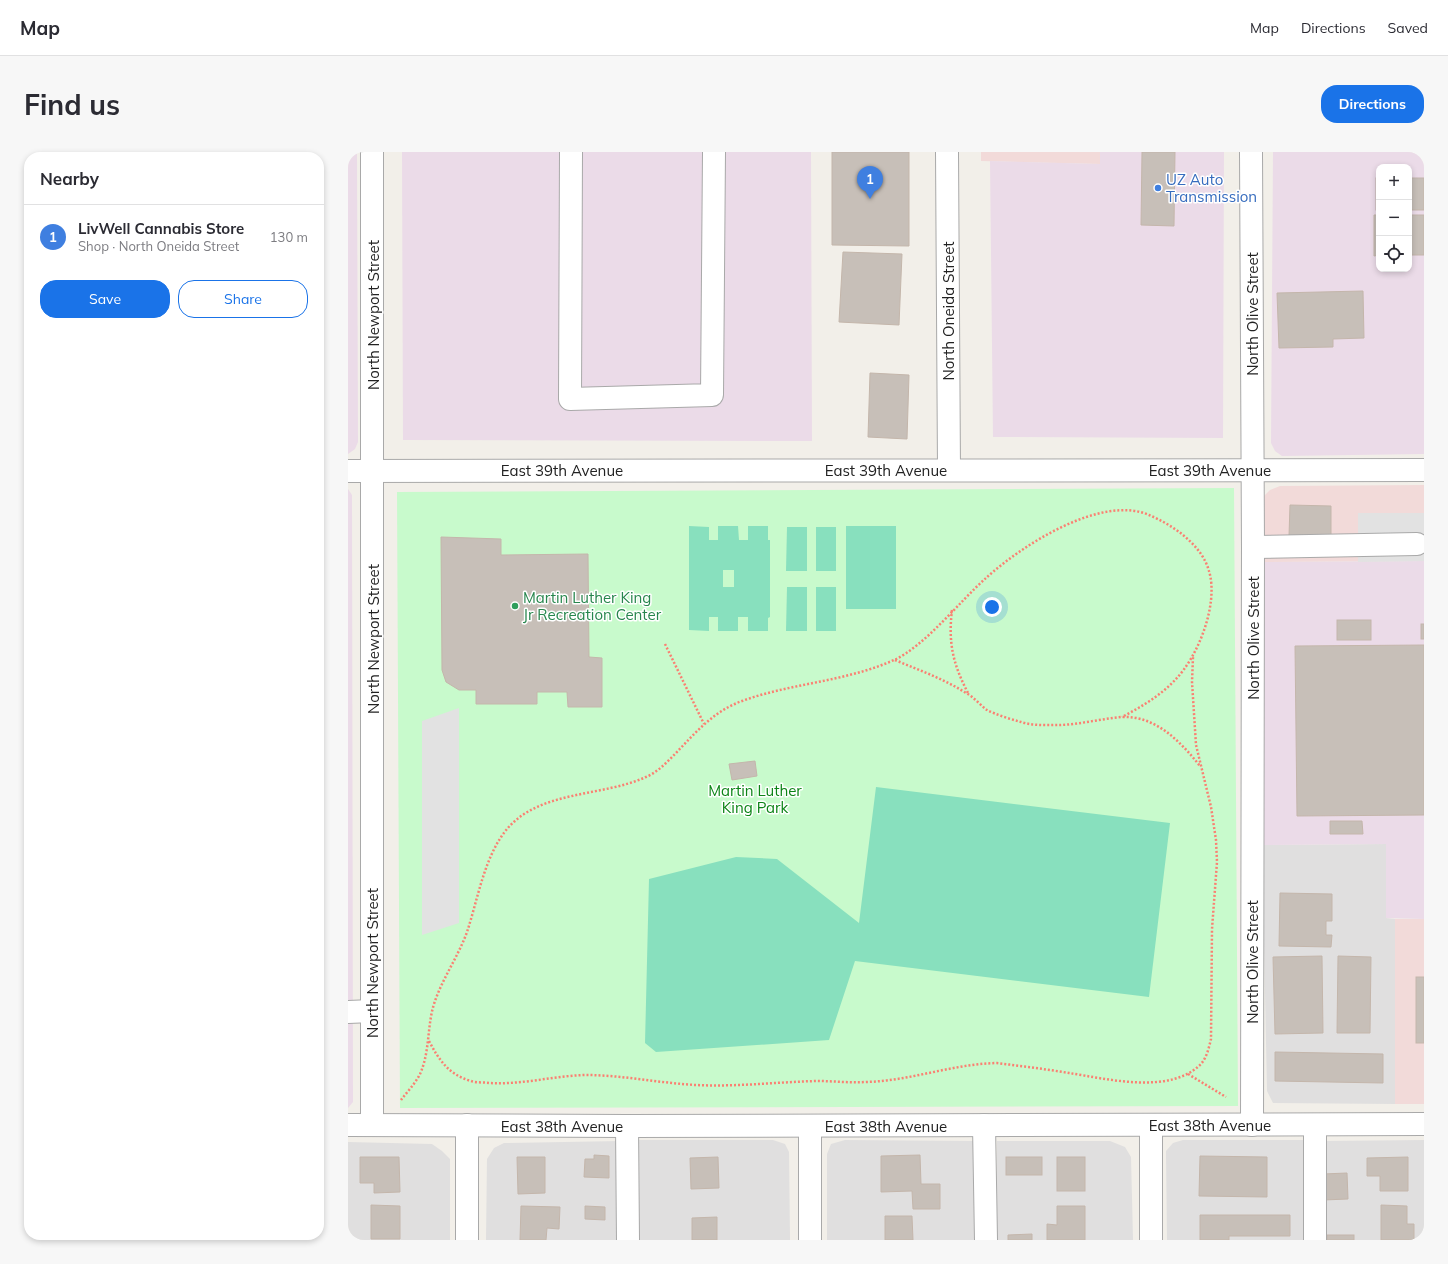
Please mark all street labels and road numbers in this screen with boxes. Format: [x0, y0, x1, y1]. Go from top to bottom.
street label: North Newport Street [364, 240, 383, 390]
street label: North Oneida Street [939, 241, 958, 381]
street label: North Olive Street [1243, 252, 1262, 376]
street label: East 39th Avenue [501, 461, 623, 480]
street label: East 39th Avenue [825, 461, 947, 480]
street label: East 39th Avenue [1149, 461, 1271, 480]
street label: North Newport Street [364, 564, 383, 714]
street label: North Olive Street [1244, 576, 1263, 700]
street label: North Newport Street [363, 888, 382, 1038]
street label: North Olive Street [1243, 900, 1262, 1024]
street label: East 38th Avenue [1149, 1116, 1271, 1135]
street label: East 38th Avenue [501, 1117, 623, 1136]
street label: East 38th Avenue [825, 1117, 947, 1136]

